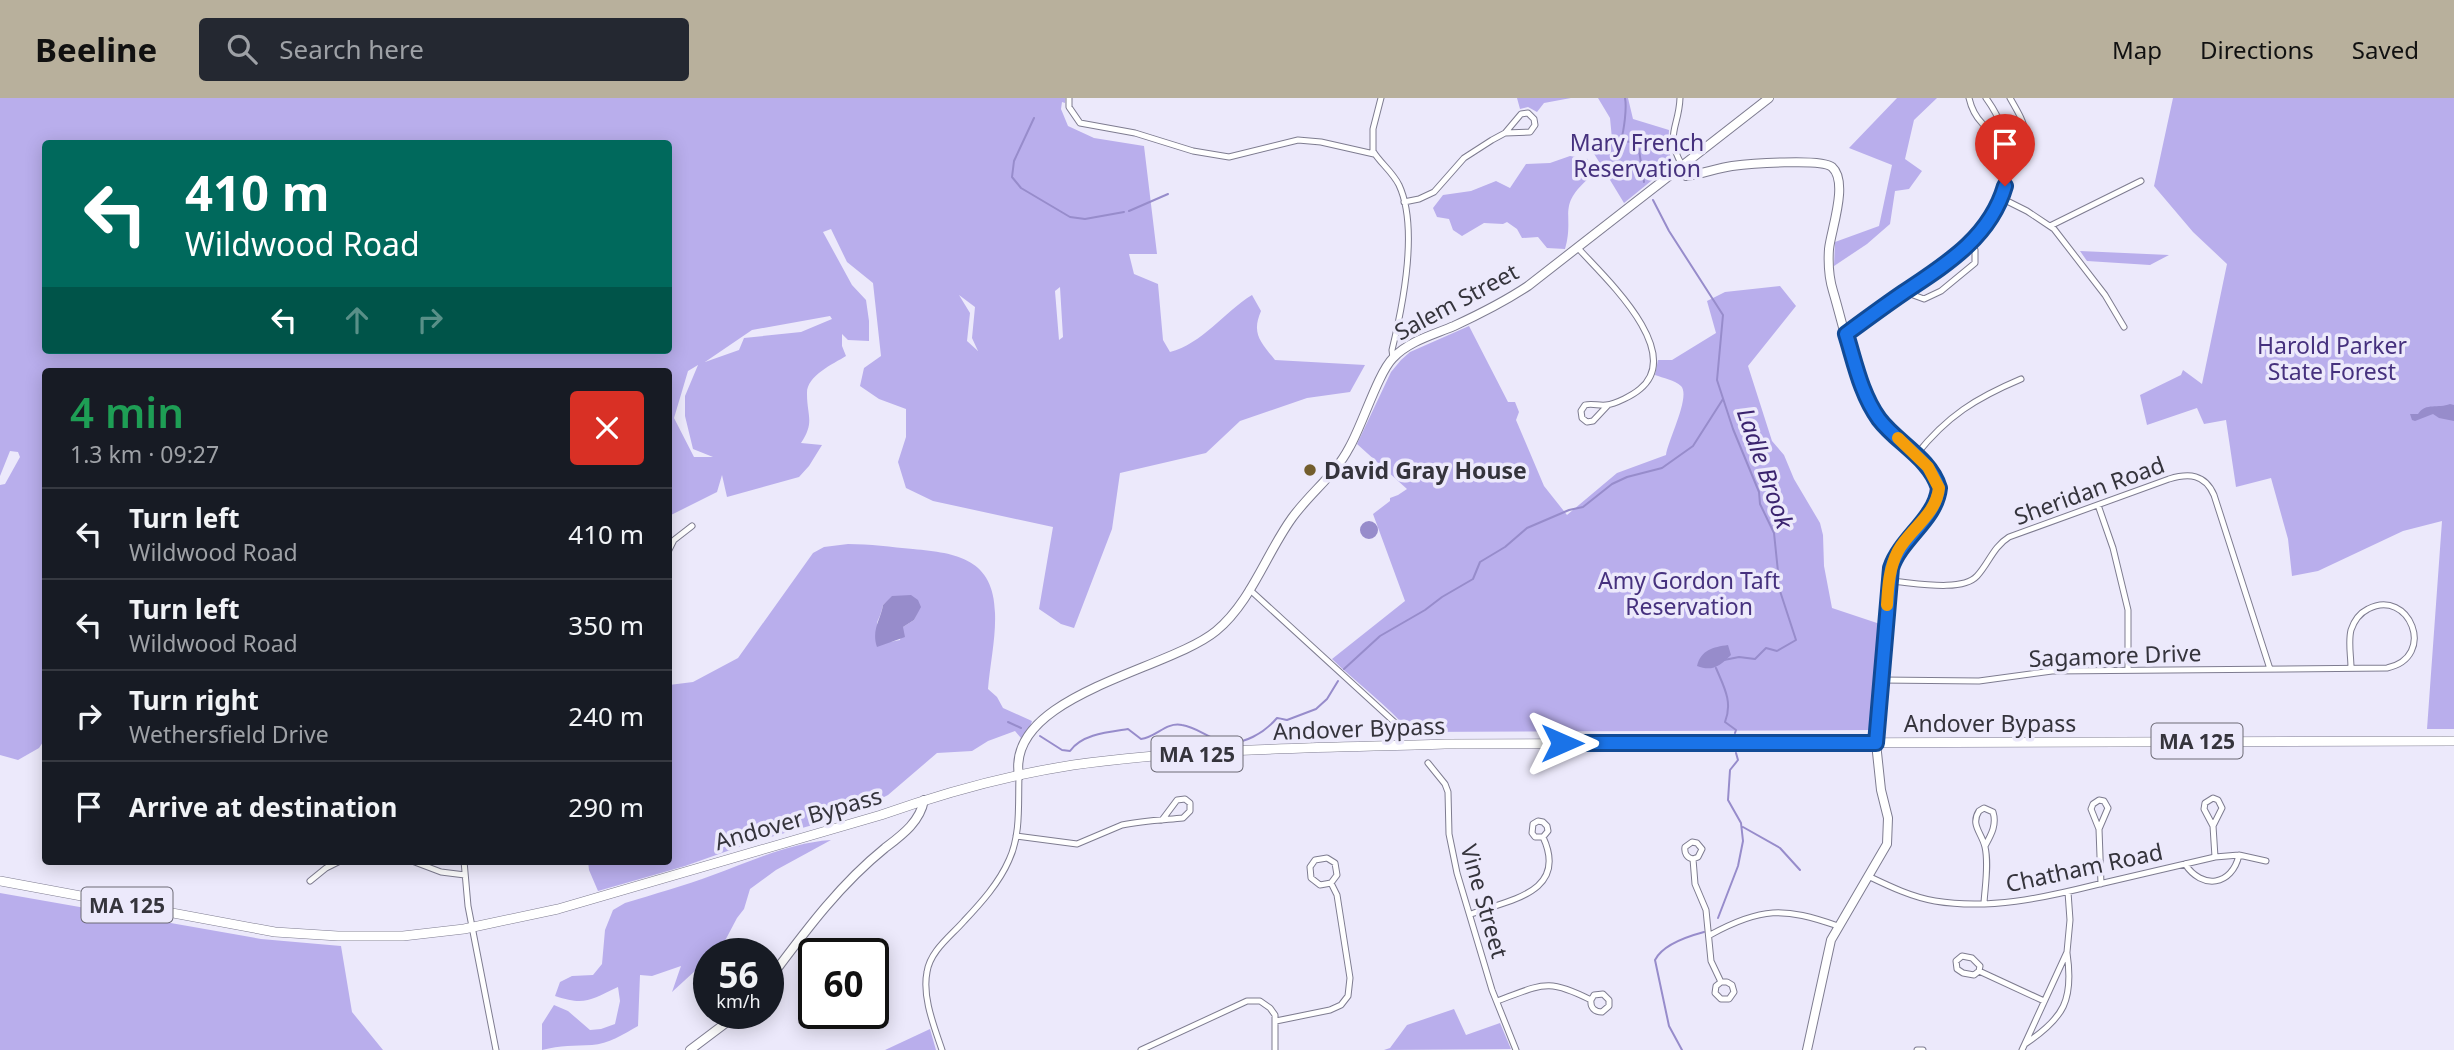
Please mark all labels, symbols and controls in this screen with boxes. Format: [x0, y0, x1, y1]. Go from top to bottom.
search box [199, 18, 689, 81]
text: Beeline [35, 27, 157, 72]
icon: search [223, 30, 261, 68]
text: Search here [279, 31, 424, 67]
text: Map [2112, 33, 2162, 66]
text: Directions [2200, 33, 2314, 66]
text: Saved [2352, 33, 2419, 66]
pin [1975, 114, 2035, 186]
icon: arrive [1986, 125, 2024, 163]
park label: Mary French Reservation [1570, 126, 1704, 184]
text: 410 m [185, 159, 330, 225]
icon: left [70, 168, 161, 259]
text: Wildwood Road [185, 222, 420, 265]
street label: Salem Street [1388, 255, 1524, 347]
icon: left [265, 301, 303, 339]
icon: ahead [338, 301, 376, 339]
icon: right [411, 301, 449, 339]
park label: Harold Parker State Forest [2257, 329, 2408, 387]
text: 4 min [70, 383, 184, 440]
button: close [570, 391, 644, 465]
water label: Ladle Brook [1730, 403, 1802, 534]
text: 1.3 km · 09:27 [70, 438, 219, 470]
street label: Sheridan Road [2009, 448, 2169, 532]
place label: David Gray House [1324, 454, 1527, 486]
marker: David Gray House [1302, 462, 1318, 478]
text: Turn left [129, 500, 240, 536]
icon: left [70, 515, 108, 553]
text: 410 m [568, 516, 644, 552]
text: Wildwood Road [129, 536, 298, 568]
park label: Amy Gordon Taft Reservation [1598, 564, 1780, 622]
text: Turn left [129, 591, 240, 627]
icon: left [70, 606, 108, 644]
text: 350 m [568, 607, 644, 643]
text: Wildwood Road [129, 627, 298, 659]
street label: Sagamore Drive [2028, 636, 2202, 674]
text: Turn right [129, 682, 259, 718]
icon: right [70, 697, 108, 735]
text: 240 m [568, 698, 644, 734]
position arrow [1525, 706, 1599, 780]
street label: Andover Bypass [1904, 707, 2076, 739]
street label: Andover Bypass [1272, 709, 1446, 747]
text: Wethersfield Drive [129, 718, 329, 750]
road number: MA 125 [2152, 724, 2242, 758]
road number: MA 125 [1152, 736, 1242, 772]
street label: Andover Bypass [711, 779, 885, 857]
icon: arrive [70, 788, 108, 826]
text: Arrive at destination [129, 789, 398, 825]
text: 290 m [568, 789, 644, 825]
street label: Chatham Road [2003, 835, 2165, 899]
street label: Vine Street [1453, 840, 1517, 962]
road number: MA 125 [82, 888, 172, 922]
speed limit sign: 60 [798, 938, 889, 1029]
text: 56 [718, 951, 759, 998]
text: km/h [716, 989, 761, 1013]

